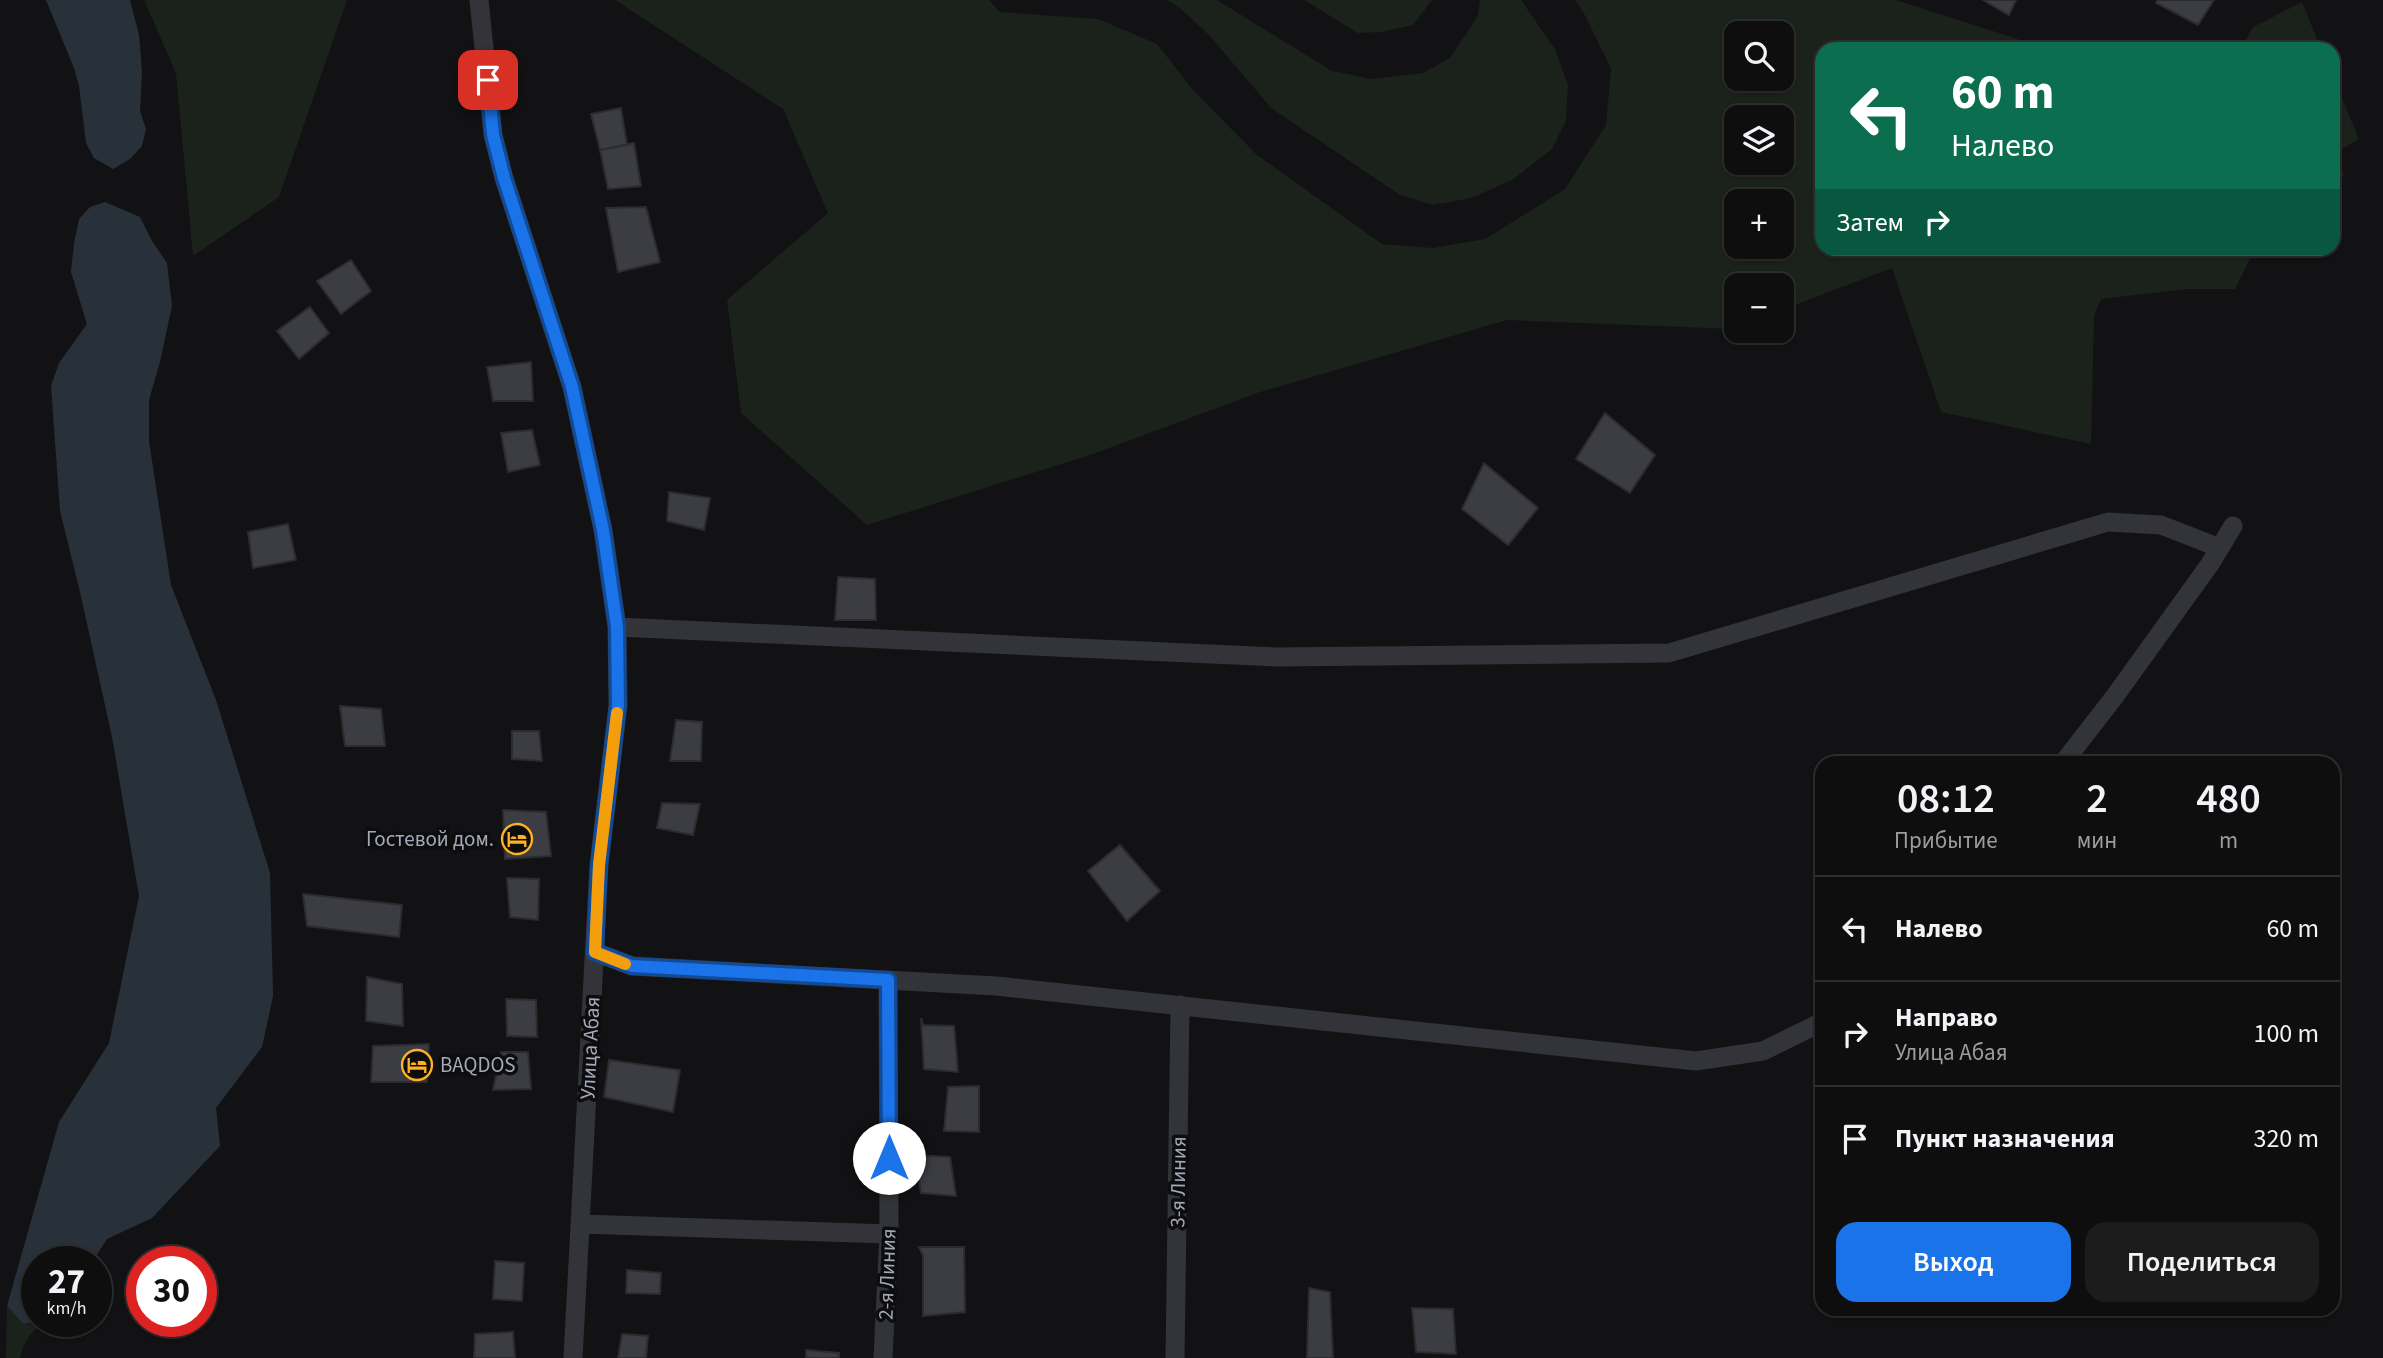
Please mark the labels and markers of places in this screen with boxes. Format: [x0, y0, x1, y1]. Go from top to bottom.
pin [458, 50, 518, 110]
hotel icon: Гостевой дом. [500, 822, 534, 856]
place label: Гостевой дом. [366, 824, 494, 854]
hotel icon: BAQDOS [400, 1048, 434, 1082]
place label: BAQDOS [440, 1050, 516, 1080]

